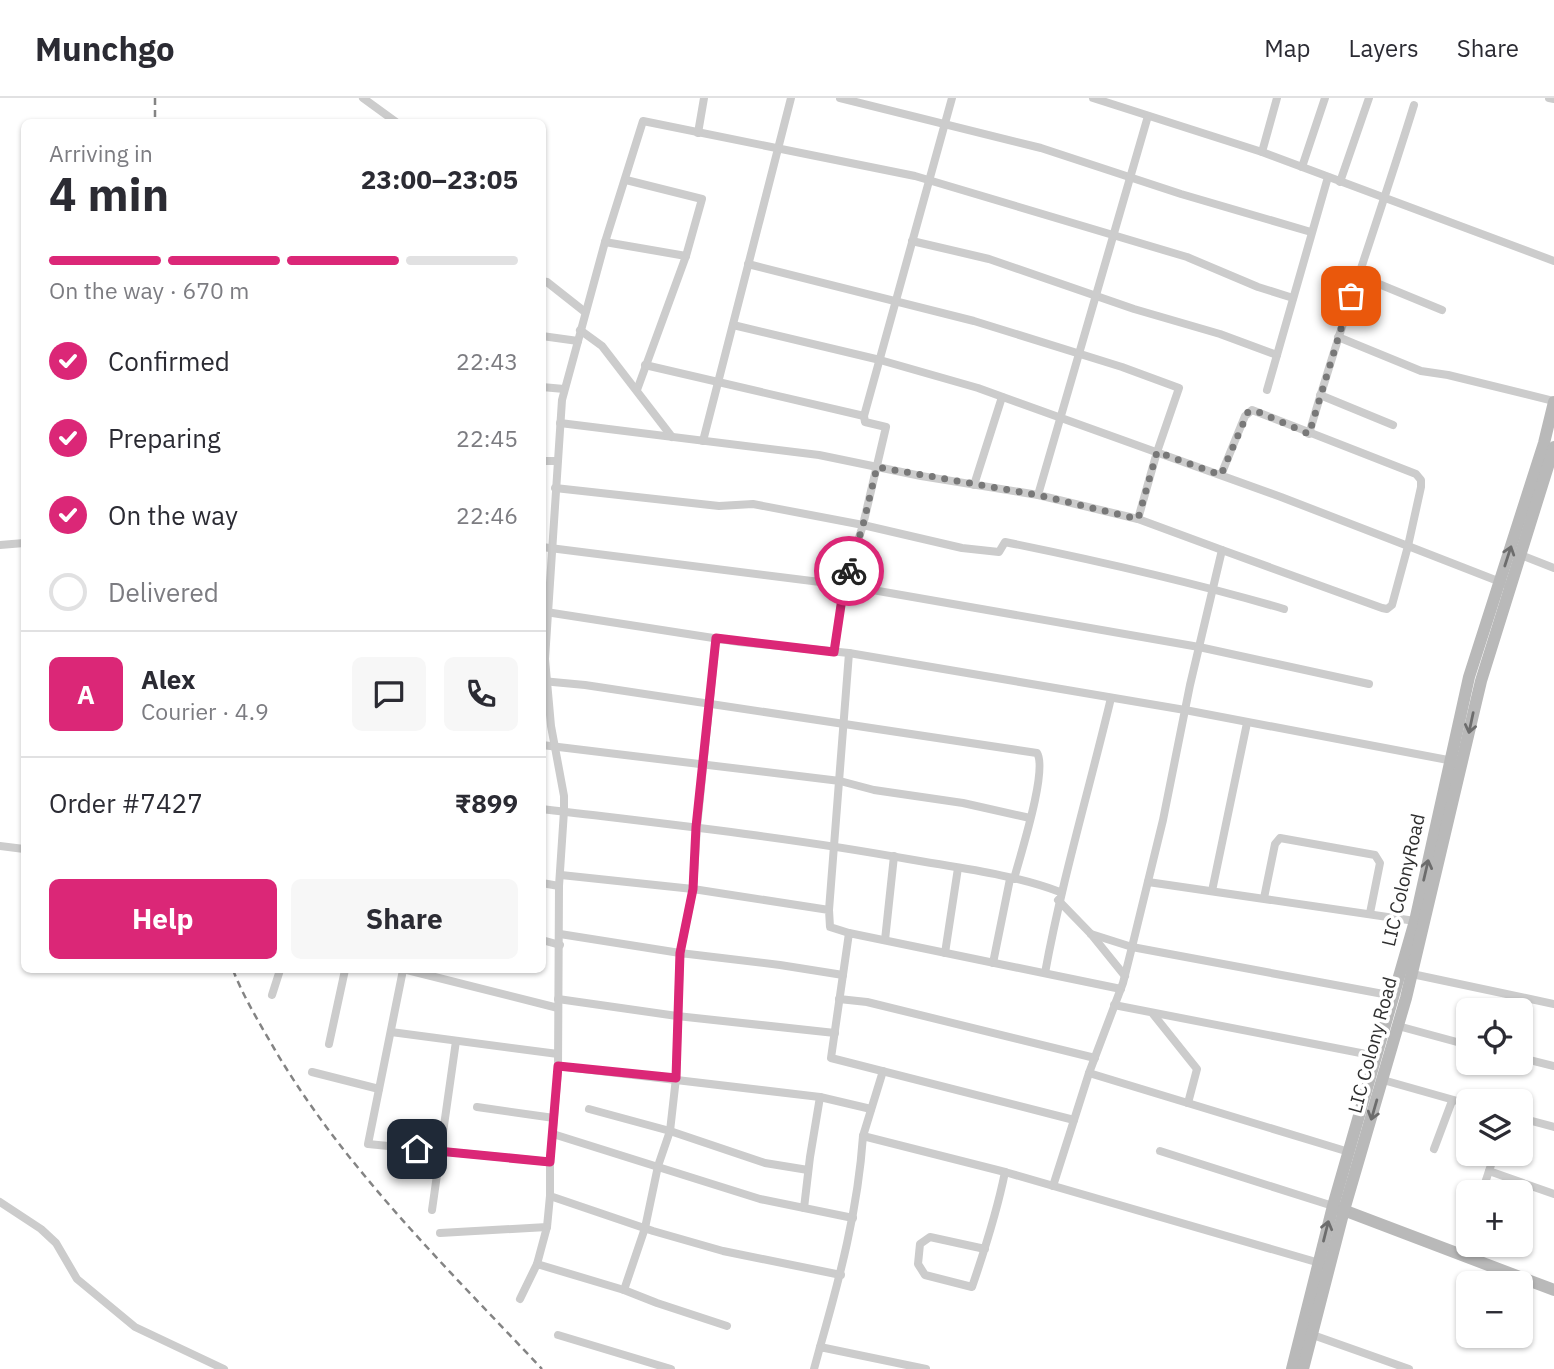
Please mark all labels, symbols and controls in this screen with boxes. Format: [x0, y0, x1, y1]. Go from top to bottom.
text: Munchgo [35, 27, 175, 70]
text: Map [1264, 32, 1311, 64]
text: Layers [1349, 32, 1419, 64]
text: Share [1457, 32, 1519, 64]
text: Arriving in [49, 138, 153, 168]
text: 23:00–23:05 [361, 162, 518, 196]
text: 4 min [49, 164, 169, 224]
pin [1321, 266, 1381, 326]
text: On the way · 670 m [49, 275, 249, 305]
icon: bag [1332, 277, 1370, 315]
icon: check [49, 342, 87, 380]
text: Confirmed [108, 344, 230, 378]
text: 22:43 [456, 346, 518, 376]
icon: check [49, 419, 87, 457]
text: Preparing [108, 421, 221, 455]
text: 22:45 [456, 423, 518, 453]
icon: check [49, 496, 87, 534]
text: On the way [108, 498, 238, 532]
text: 22:46 [456, 500, 518, 530]
courier [814, 536, 884, 606]
one-way arrow [1503, 545, 1515, 567]
icon: bike [830, 552, 868, 590]
text: Delivered [108, 575, 219, 609]
button: chat [352, 657, 426, 731]
button: phone [444, 657, 518, 731]
text: Alex [141, 662, 195, 696]
text: A [77, 677, 95, 711]
text: Courier · 4.9 [141, 696, 269, 726]
one-way arrow [1464, 711, 1478, 734]
text: Order #7427 [49, 786, 203, 820]
text: ₹899 [455, 786, 518, 820]
street label: LIC ColonyRoad [1376, 811, 1430, 949]
one-way arrow [1420, 859, 1433, 882]
button: Help [49, 879, 277, 959]
button: Share [291, 879, 518, 959]
street label: LIC Colony Road [1342, 974, 1402, 1116]
map controls [1456, 998, 1533, 1348]
button: locate [1456, 998, 1533, 1075]
button: layers [1456, 1089, 1533, 1166]
one-way arrow [1367, 1099, 1380, 1121]
pin [387, 1119, 447, 1179]
icon: home [398, 1130, 436, 1168]
button: + [1456, 1180, 1533, 1257]
one-way arrow [1320, 1220, 1334, 1243]
button: − [1456, 1271, 1533, 1348]

